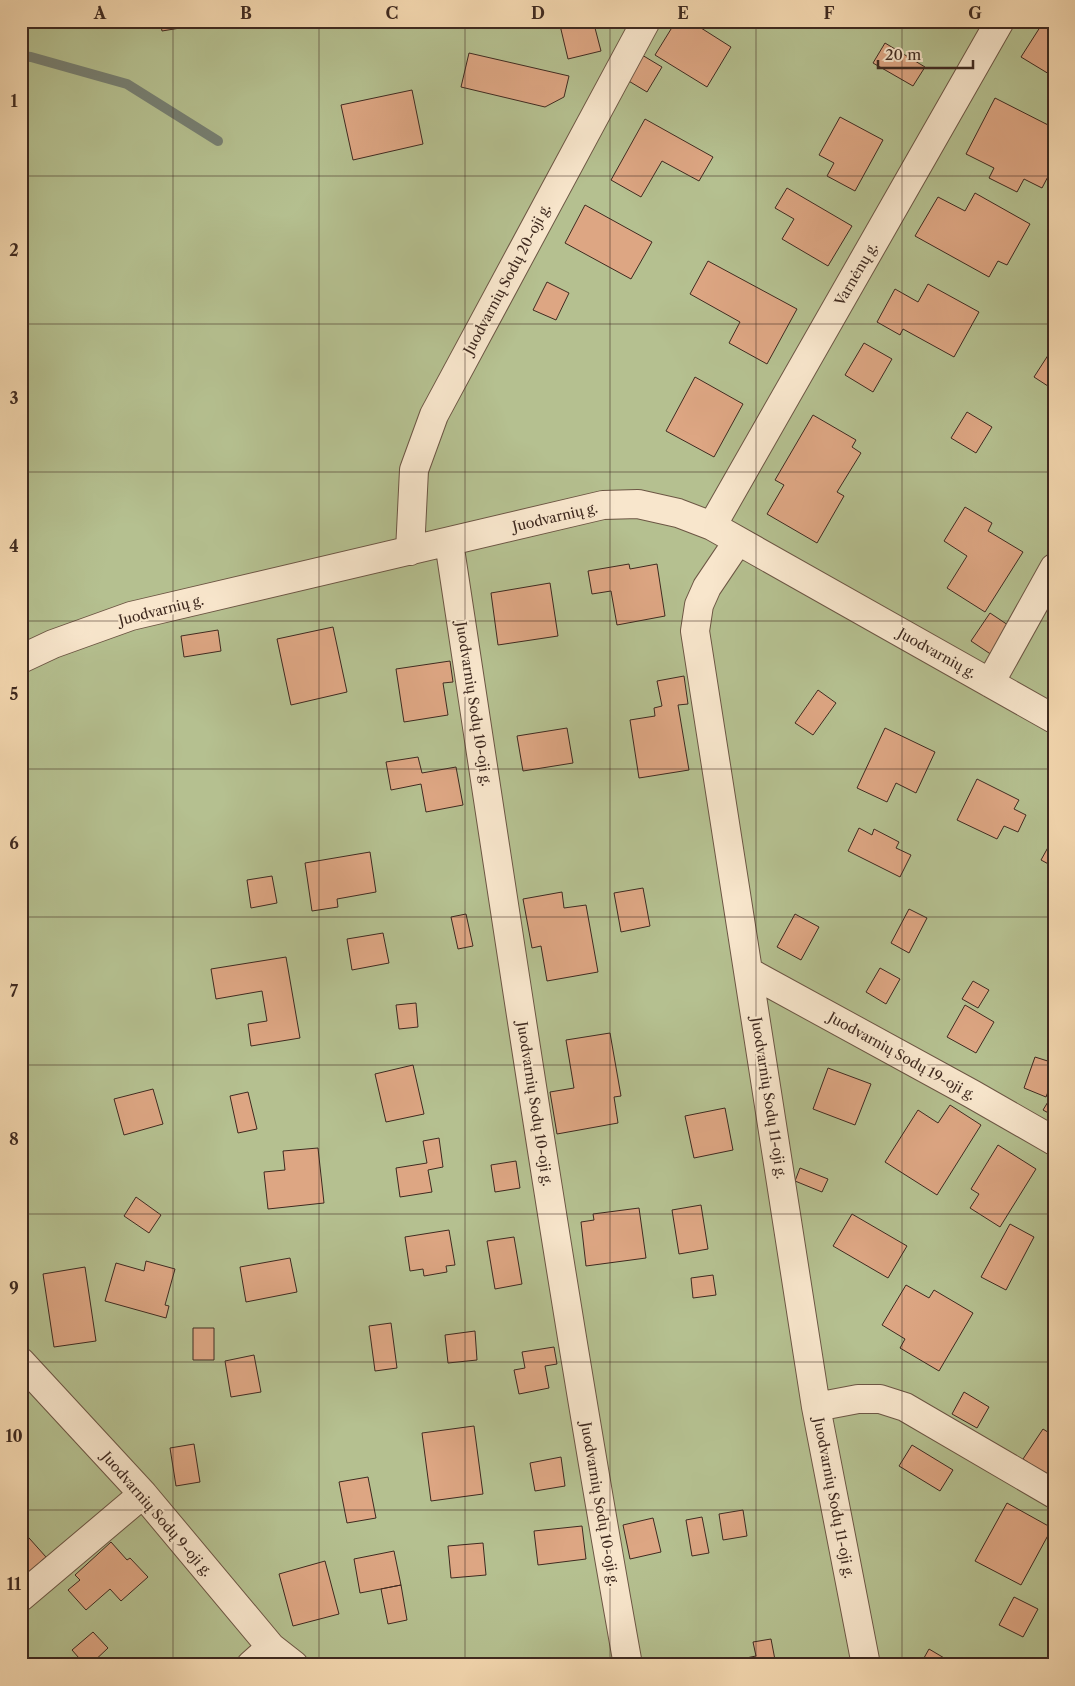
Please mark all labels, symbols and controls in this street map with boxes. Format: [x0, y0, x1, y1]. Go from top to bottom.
text: A [93, 3, 107, 23]
text: B [240, 3, 252, 23]
text: C [386, 3, 398, 23]
text: D [531, 3, 545, 23]
text: E [677, 3, 689, 23]
text: F [824, 3, 835, 23]
text: G [968, 3, 982, 23]
scale bar [878, 38, 972, 70]
text: 20 m [885, 45, 921, 64]
text: 1 [10, 91, 18, 111]
street label: Juodvarnių Sodų 20-oji g. [459, 200, 555, 359]
street label: Varnėnų g. [830, 239, 881, 310]
text: 2 [9, 240, 19, 260]
text: 3 [9, 388, 19, 408]
street label: Juodvarnių g. [509, 498, 599, 536]
text: 4 [9, 536, 19, 556]
street label: Juodvarnių g. [115, 591, 205, 630]
street label: Juodvarnių Sodų 10-oji g. [452, 618, 496, 788]
street label: Juodvarnių g. [893, 623, 979, 682]
text: 5 [10, 684, 19, 704]
text: 6 [9, 833, 19, 853]
text: 7 [10, 981, 19, 1001]
street label: Juodvarnių Sodų 19-oji g. [823, 1007, 979, 1104]
street label: Juodvarnių Sodų 11-oji g. [747, 1014, 791, 1180]
street label: Juodvarnių Sodų 10-oji g. [513, 1018, 557, 1188]
text: 8 [9, 1129, 19, 1149]
text: 9 [9, 1278, 19, 1298]
street label: Juodvarnių Sodų 11-oji g. [809, 1414, 858, 1580]
street label: Juodvarnių Sodų 10-oji g. [576, 1419, 623, 1588]
text: 10 [5, 1426, 23, 1446]
street label: Juodvarnių Sodų 9-oji g. [96, 1446, 216, 1580]
text: 11 [7, 1574, 22, 1594]

